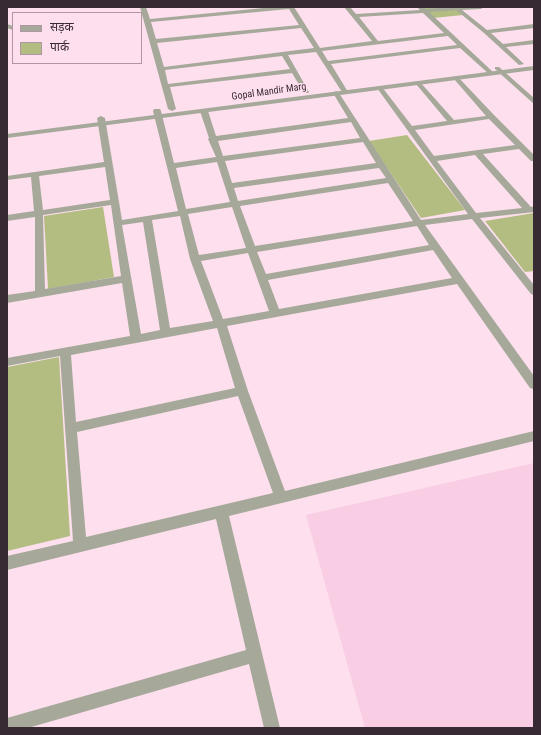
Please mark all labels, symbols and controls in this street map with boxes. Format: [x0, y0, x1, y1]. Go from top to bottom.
legend [12, 12, 142, 64]
text: सड़क [50, 20, 74, 34]
text: पार्क [50, 40, 69, 54]
street label: Gopal Mandir Marg [231, 81, 307, 103]

